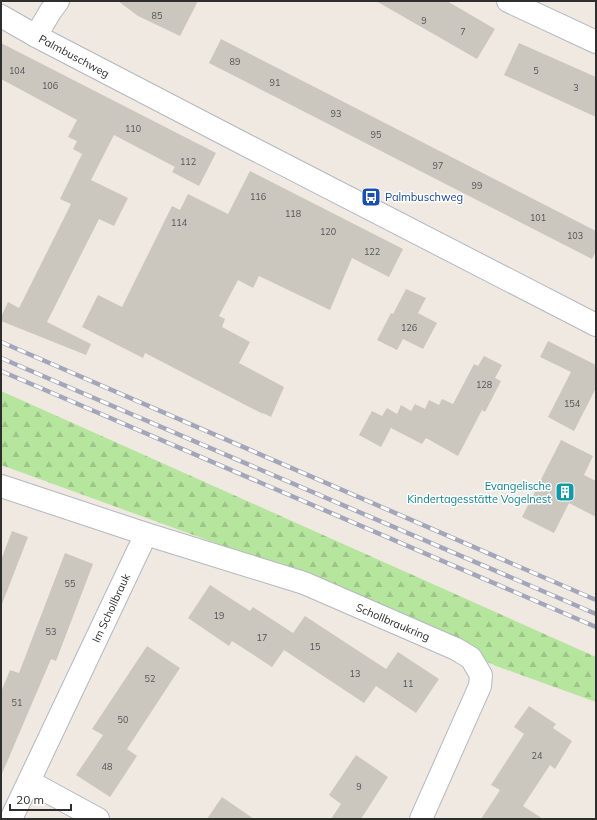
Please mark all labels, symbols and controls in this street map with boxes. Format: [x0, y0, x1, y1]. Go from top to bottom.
house number: 85 [152, 10, 163, 21]
house number: 9 [421, 15, 427, 26]
house number: 7 [460, 26, 466, 37]
street label: Palmbuschweg [36, 31, 112, 81]
house number: 89 [230, 56, 240, 67]
house number: 104 [9, 65, 26, 76]
house number: 5 [533, 65, 539, 76]
house number: 91 [270, 77, 280, 88]
house number: 106 [42, 80, 58, 91]
house number: 3 [573, 82, 579, 93]
house number: 93 [331, 108, 341, 119]
house number: 110 [125, 123, 141, 134]
house number: 95 [371, 129, 382, 140]
house number: 112 [180, 156, 196, 167]
house number: 97 [433, 160, 443, 171]
house number: 99 [472, 180, 482, 191]
bus stop icon: Palmbuschweg [360, 186, 382, 208]
place label: Palmbuschweg [385, 190, 463, 204]
house number: 116 [250, 191, 266, 202]
house number: 118 [285, 208, 301, 219]
house number: 101 [530, 212, 546, 223]
house number: 114 [171, 217, 188, 228]
house number: 120 [320, 226, 336, 237]
house number: 103 [567, 230, 583, 241]
house number: 122 [364, 246, 380, 257]
house number: 126 [401, 322, 417, 333]
house number: 128 [476, 379, 492, 390]
house number: 154 [564, 398, 581, 409]
place label: Evangelische Kindertagesstätte Vogelnest [407, 479, 551, 506]
building icon: Evangelische Kindertagesstätte Vogelnest [554, 481, 576, 503]
street label: Im Schollbrauk [89, 571, 133, 645]
house number: 55 [65, 578, 76, 589]
street label: Schollbraukring [354, 600, 432, 644]
house number: 19 [214, 610, 224, 621]
house number: 53 [46, 626, 56, 637]
house number: 17 [257, 632, 267, 643]
house number: 15 [310, 641, 321, 652]
house number: 13 [350, 668, 360, 679]
house number: 52 [145, 673, 155, 684]
house number: 11 [403, 678, 413, 689]
house number: 51 [12, 697, 22, 708]
house number: 50 [118, 714, 128, 725]
house number: 24 [532, 750, 543, 761]
house number: 48 [102, 761, 112, 772]
house number: 9 [356, 781, 362, 792]
scale bar [10, 786, 71, 812]
text: 20 m [16, 792, 44, 807]

